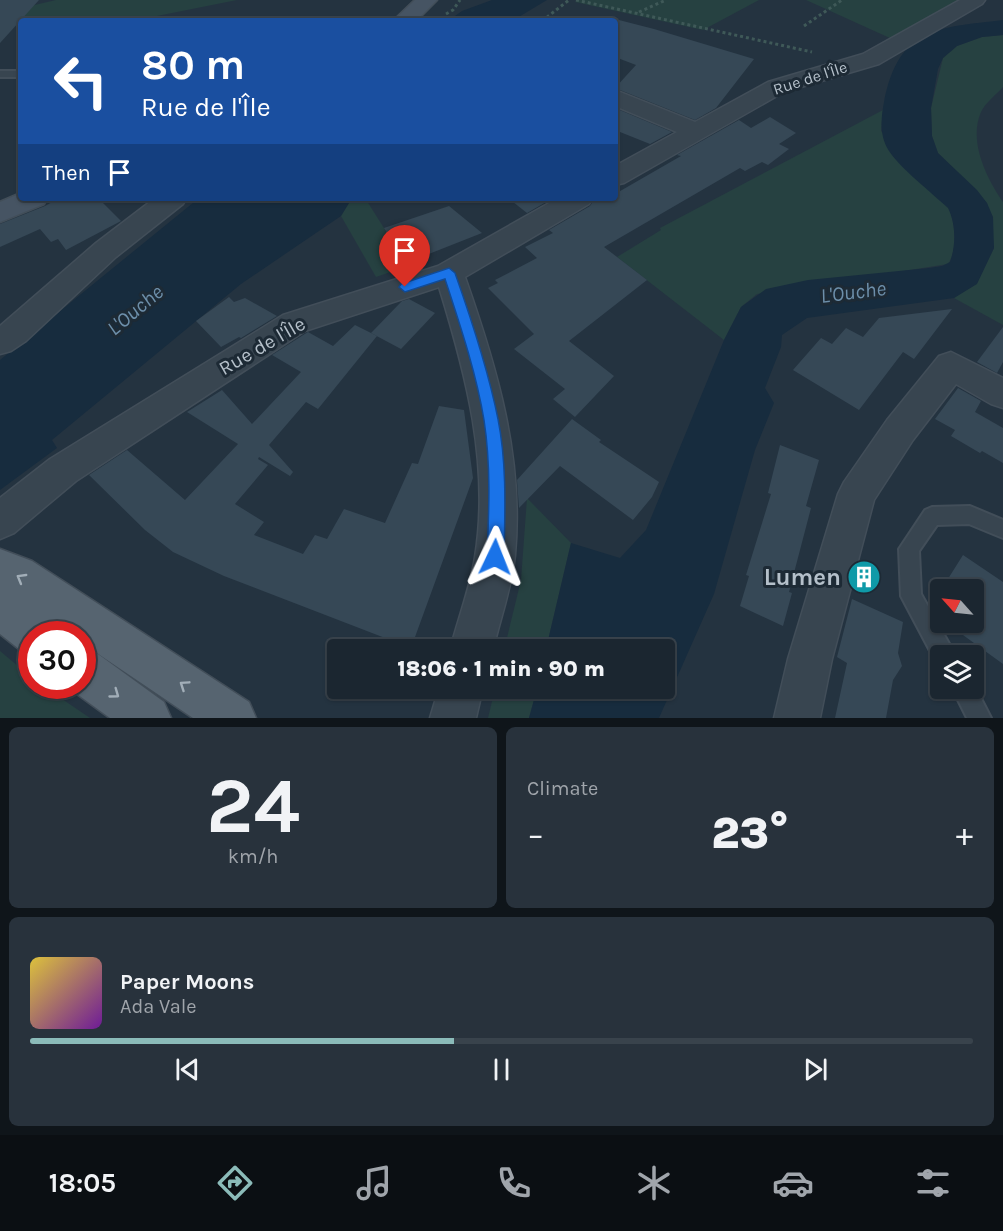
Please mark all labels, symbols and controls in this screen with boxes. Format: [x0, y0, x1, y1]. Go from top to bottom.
text: 80 m [141, 40, 245, 90]
icon: left [42, 42, 120, 120]
street label: Rue de l'Île [771, 57, 849, 99]
text: Rue de l'Île [141, 91, 271, 123]
icon: arrive [103, 156, 136, 189]
text: Then [42, 160, 91, 186]
pin [379, 225, 430, 287]
icon: arrive [388, 234, 421, 267]
water label: L'Ouche [819, 276, 887, 308]
water label: L'Ouche [102, 279, 168, 340]
street label: Rue de l'Île [215, 312, 309, 380]
position arrow [463, 525, 527, 589]
building icon: Lumen [846, 559, 882, 595]
place label: Lumen [764, 563, 841, 591]
one-way arrow [17, 574, 27, 585]
north arrow [930, 579, 984, 633]
map controls [930, 579, 984, 699]
speed limit sign: 30 [18, 621, 96, 699]
button: layers [930, 645, 984, 699]
text: 18:06 · 1 min · 90 m [397, 656, 605, 682]
one-way arrow [180, 681, 190, 693]
one-way arrow [109, 687, 120, 698]
text: 24 [206, 760, 300, 852]
text: Climate [527, 777, 598, 800]
text: 23° [711, 807, 789, 859]
text: − [527, 815, 544, 853]
text: + [956, 815, 973, 853]
text: km/h [228, 845, 278, 868]
text: Paper Moons [120, 969, 254, 995]
text: Ada Vale [120, 995, 197, 1018]
icon: previous [171, 1053, 204, 1086]
icon: pause [485, 1053, 518, 1086]
icon: next [799, 1053, 832, 1086]
icon: directions [214, 1162, 256, 1204]
icon: music [353, 1162, 395, 1204]
icon: phone [493, 1162, 535, 1204]
icon: climate [633, 1162, 675, 1204]
icon: car [772, 1162, 814, 1204]
icon: filters [912, 1162, 954, 1204]
text: 18:05 [49, 1167, 116, 1199]

